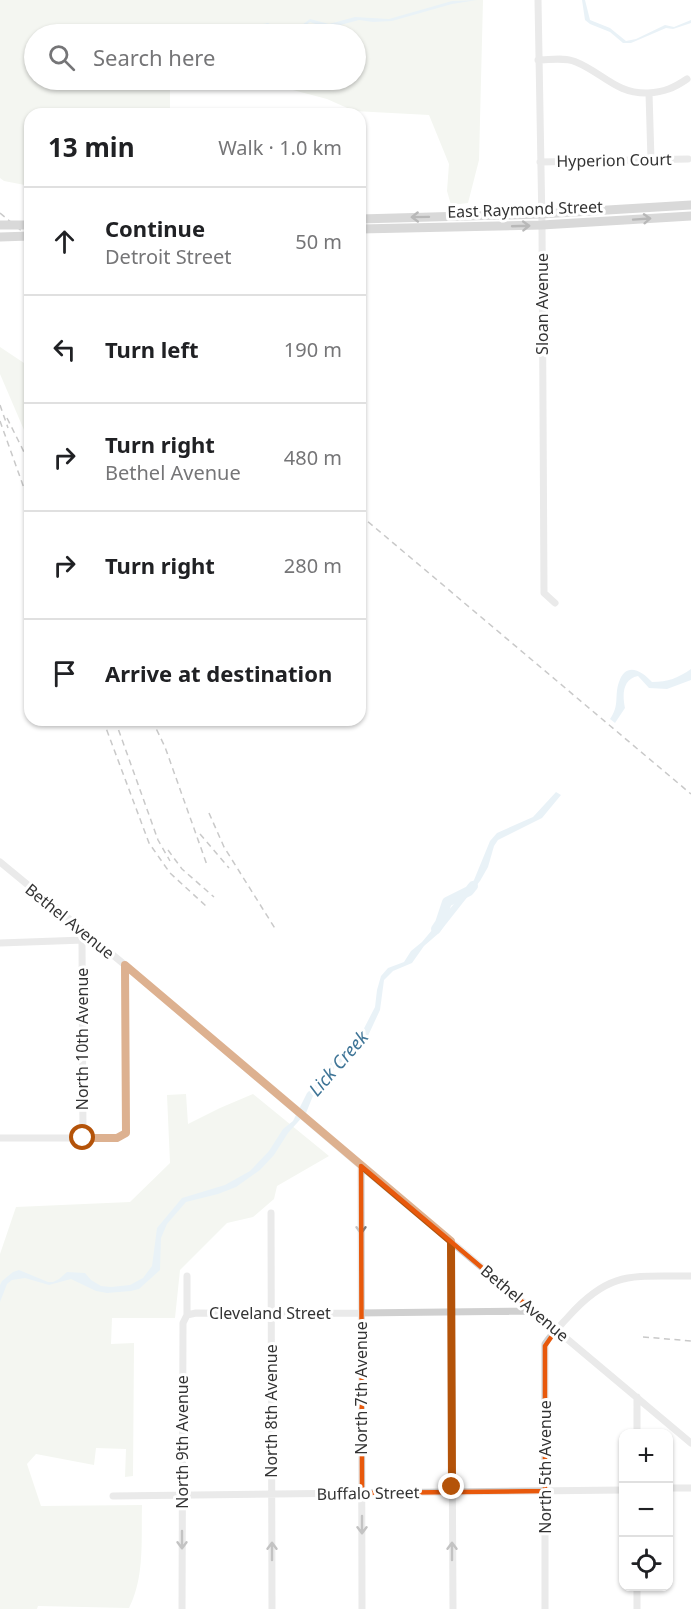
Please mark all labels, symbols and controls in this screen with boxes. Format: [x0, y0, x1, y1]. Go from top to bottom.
search box [24, 24, 366, 90]
icon: search [45, 41, 78, 74]
text: Search here [93, 42, 215, 72]
text: 13 min [48, 129, 135, 165]
text: Walk · 1.0 km [218, 134, 342, 161]
street label: Hyperion Court [556, 148, 672, 172]
street label: East Raymond Street [447, 195, 603, 223]
one-way arrow [410, 211, 430, 223]
text: Continue [105, 213, 205, 243]
one-way arrow [632, 213, 652, 224]
one-way arrow [510, 220, 530, 231]
icon: ahead [48, 225, 81, 258]
text: 50 m [295, 228, 342, 255]
text: Detroit Street [105, 243, 231, 270]
street label: Sloan Avenue [531, 253, 553, 355]
icon: left [48, 333, 81, 366]
text: Turn left [105, 334, 199, 364]
text: 190 m [284, 336, 342, 363]
text: Turn right [105, 429, 215, 459]
icon: right [48, 441, 81, 474]
text: 480 m [284, 444, 342, 471]
text: Bethel Avenue [105, 459, 241, 486]
icon: right [48, 549, 81, 582]
text: Turn right [105, 550, 215, 580]
text: 280 m [284, 552, 342, 579]
icon: arrive [48, 657, 81, 690]
text: Arrive at destination [105, 658, 332, 688]
street label: Bethel Avenue [21, 878, 119, 964]
street label: North 10th Avenue [71, 968, 93, 1110]
water label: Lick Creek [303, 1024, 374, 1101]
route start [69, 1124, 95, 1150]
one-way arrow [355, 1214, 367, 1234]
street label: Bethel Avenue [476, 1260, 574, 1346]
street label: Cleveland Street [209, 1302, 331, 1324]
street label: North 7th Avenue [350, 1321, 372, 1455]
street label: North 8th Avenue [260, 1344, 282, 1478]
street label: North 9th Avenue [171, 1375, 193, 1509]
street label: North 5th Avenue [534, 1400, 556, 1534]
map controls [619, 1429, 673, 1591]
button: + [619, 1429, 673, 1483]
route end [438, 1473, 464, 1499]
street label: Buffalo Street [316, 1481, 420, 1505]
button: − [619, 1483, 673, 1537]
one-way arrow [356, 1514, 368, 1534]
one-way arrow [176, 1530, 188, 1550]
button: locate [619, 1537, 673, 1591]
one-way arrow [266, 1541, 278, 1561]
one-way arrow [446, 1541, 458, 1561]

